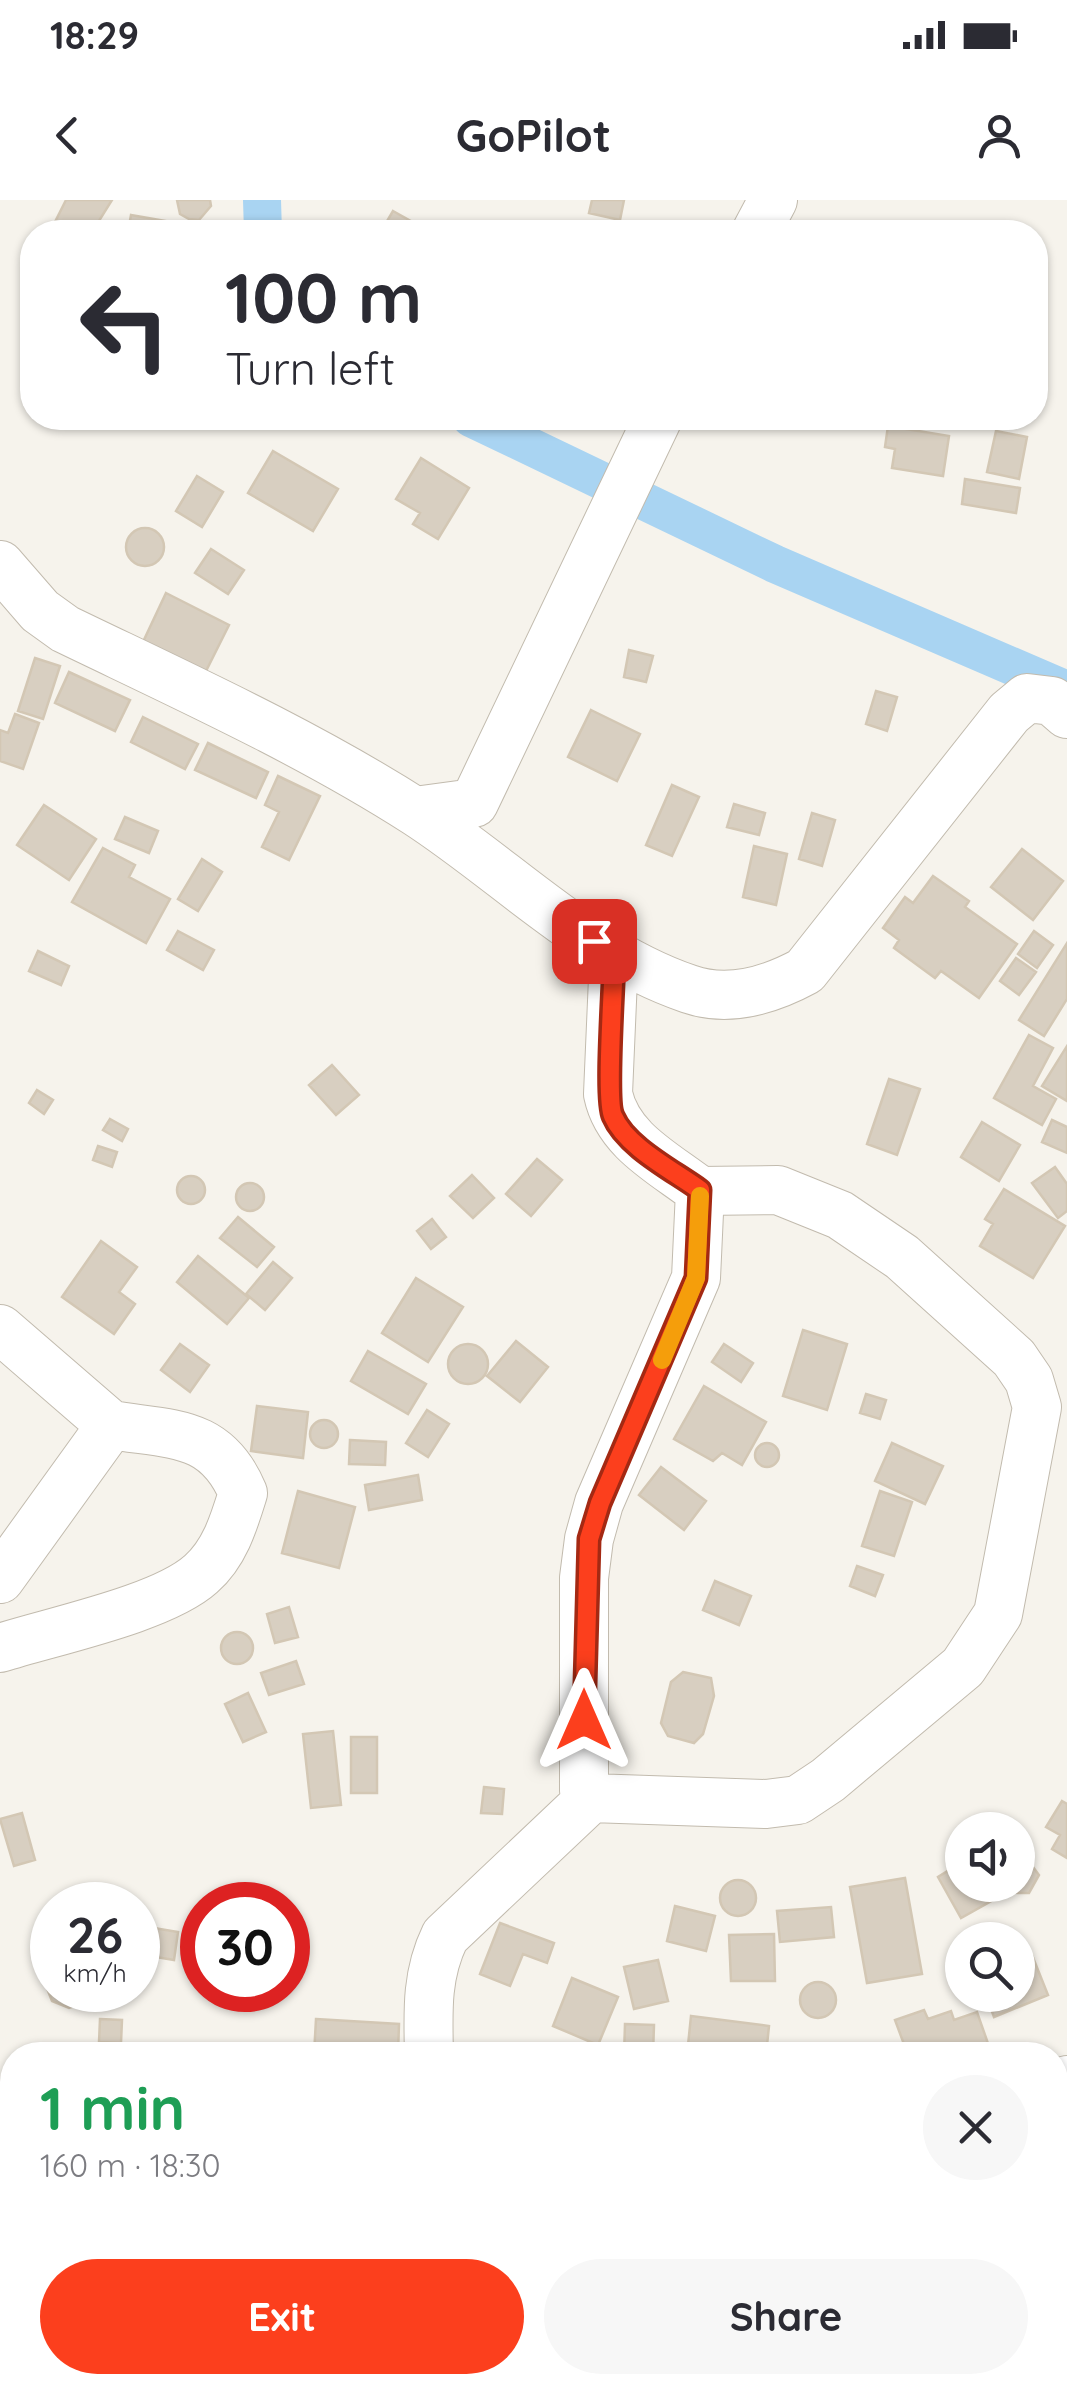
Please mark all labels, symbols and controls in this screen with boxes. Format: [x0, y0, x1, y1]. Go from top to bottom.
text: 18:29 [50, 11, 139, 59]
text: GoPilot [456, 107, 611, 163]
icon: back [40, 108, 95, 163]
icon: person [972, 108, 1027, 163]
text: 100 m [225, 253, 422, 341]
icon: left [60, 260, 190, 390]
text: Turn left [225, 340, 395, 396]
pin [552, 899, 637, 984]
icon: arrive [567, 914, 622, 969]
position arrow [532, 1668, 636, 1772]
map controls [945, 1812, 1035, 2012]
button: sound [945, 1812, 1035, 1902]
speed limit sign: 30 [180, 1882, 310, 2012]
text: 26 [67, 1903, 123, 1966]
button: search [945, 1922, 1035, 2012]
text: km/h [63, 1957, 127, 1988]
text: 1 min [40, 2070, 185, 2145]
button: close [923, 2075, 1028, 2180]
text: 160 m · 18:30 [40, 2145, 221, 2185]
button: Exit [40, 2259, 524, 2374]
button: Share [544, 2259, 1028, 2374]

